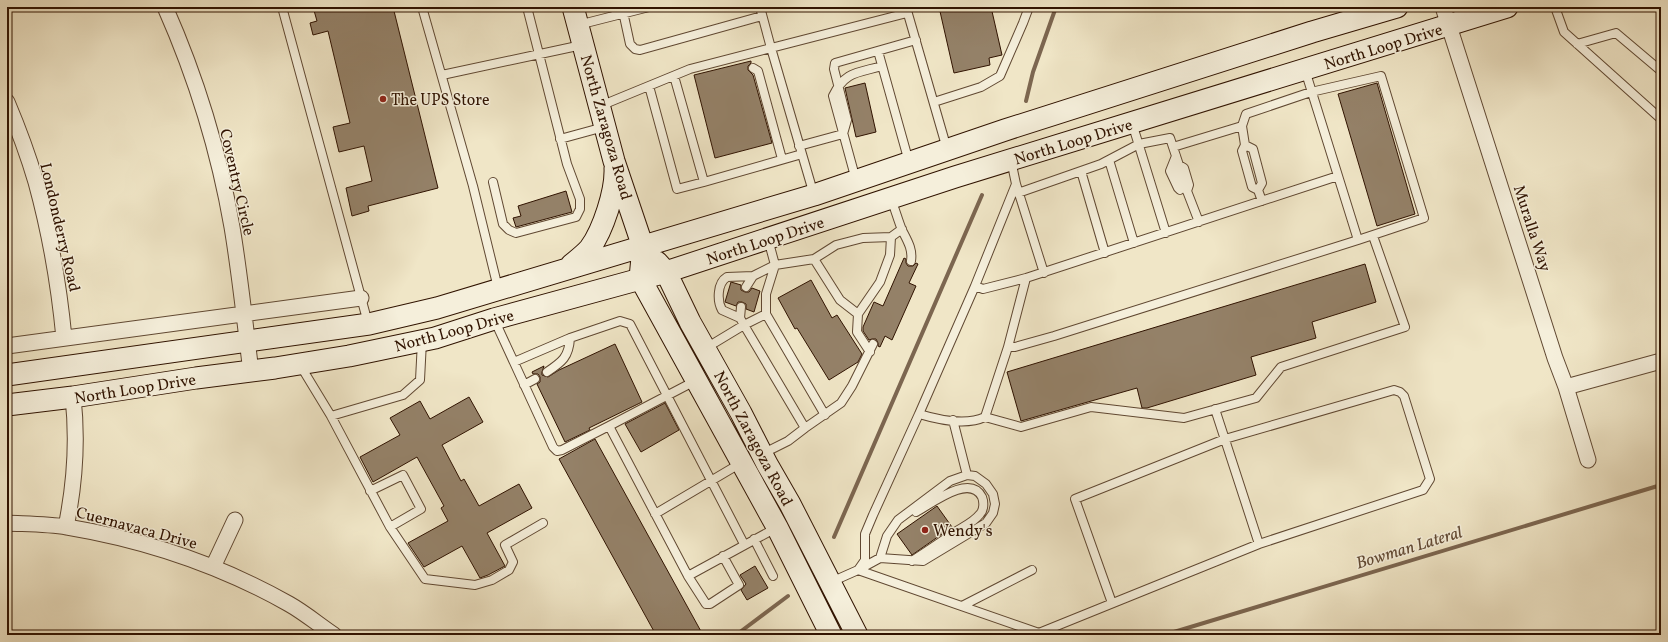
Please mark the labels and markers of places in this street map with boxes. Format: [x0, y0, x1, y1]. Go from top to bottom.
place label: The UPS Store [391, 90, 490, 112]
marker: The UPS Store [378, 94, 388, 104]
place label: Wendy's [933, 521, 993, 543]
marker: Wendy's [920, 525, 930, 535]

